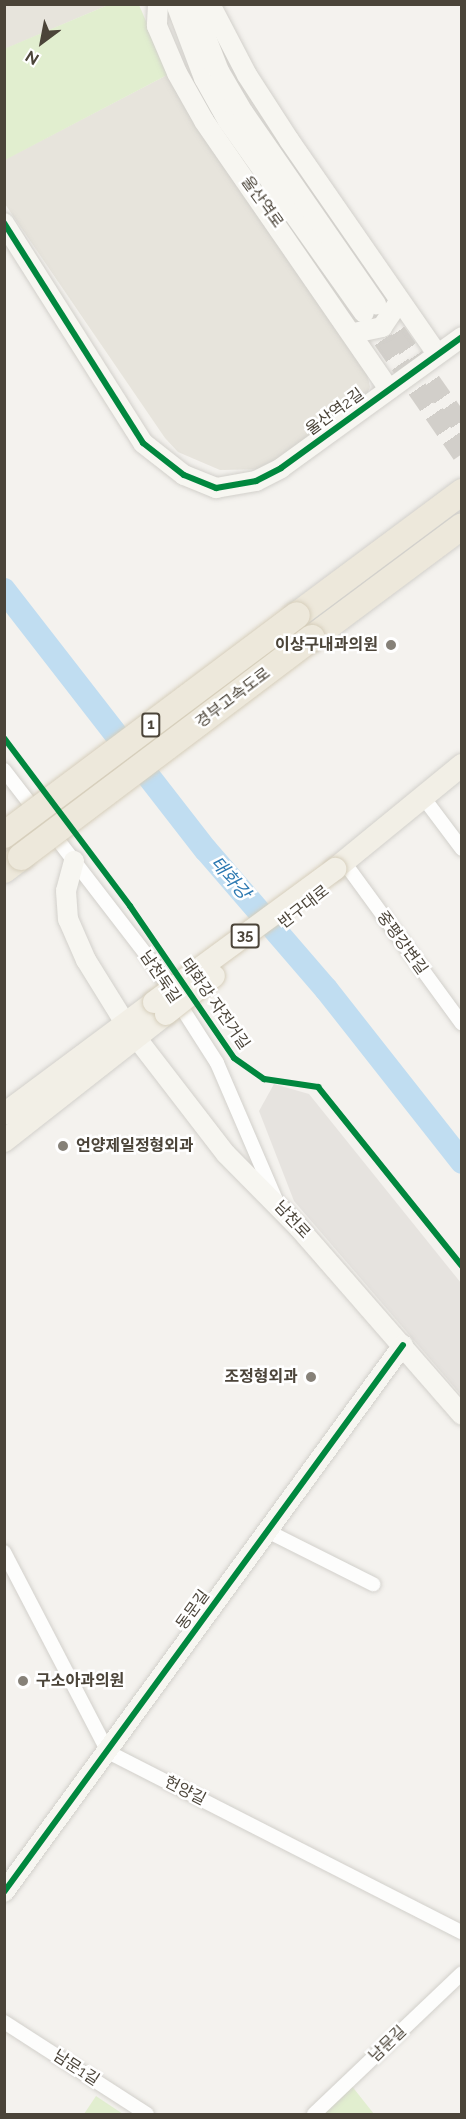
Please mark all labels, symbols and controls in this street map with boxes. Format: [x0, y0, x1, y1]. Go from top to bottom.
north arrow [12, 12, 72, 72]
text: N [22, 46, 42, 69]
street label: 울산역로 [237, 173, 287, 231]
street label: 울산역2길 [302, 384, 368, 440]
place label: 이상구내과의원 [275, 635, 378, 655]
marker: 이상구내과의원 [382, 636, 400, 654]
street label: 경부고속도로 [192, 664, 274, 732]
road number: 1 [140, 713, 162, 737]
water label: 태화강 [206, 852, 254, 904]
street label: 반구대로 [275, 881, 333, 933]
street label: 중평강변길 [373, 908, 431, 978]
road number: 35 [230, 924, 260, 948]
street label: 남천둑길 [136, 947, 184, 1007]
street label: 태화강 자전거길 [176, 955, 254, 1053]
place label: 언양제일정형외과 [76, 1136, 194, 1156]
marker: 언양제일정형외과 [54, 1137, 72, 1155]
street label: 남천로 [270, 1197, 314, 1243]
place label: 조정형외과 [224, 1367, 298, 1387]
marker: 조정형외과 [302, 1368, 320, 1386]
street label: 동문길 [172, 1586, 214, 1634]
place label: 구소아과의원 [36, 1671, 124, 1691]
marker: 구소아과의원 [14, 1672, 32, 1690]
street label: 헌양길 [161, 1772, 209, 1810]
street label: 남문길 [365, 2022, 411, 2066]
street label: 남문1길 [49, 2046, 103, 2090]

